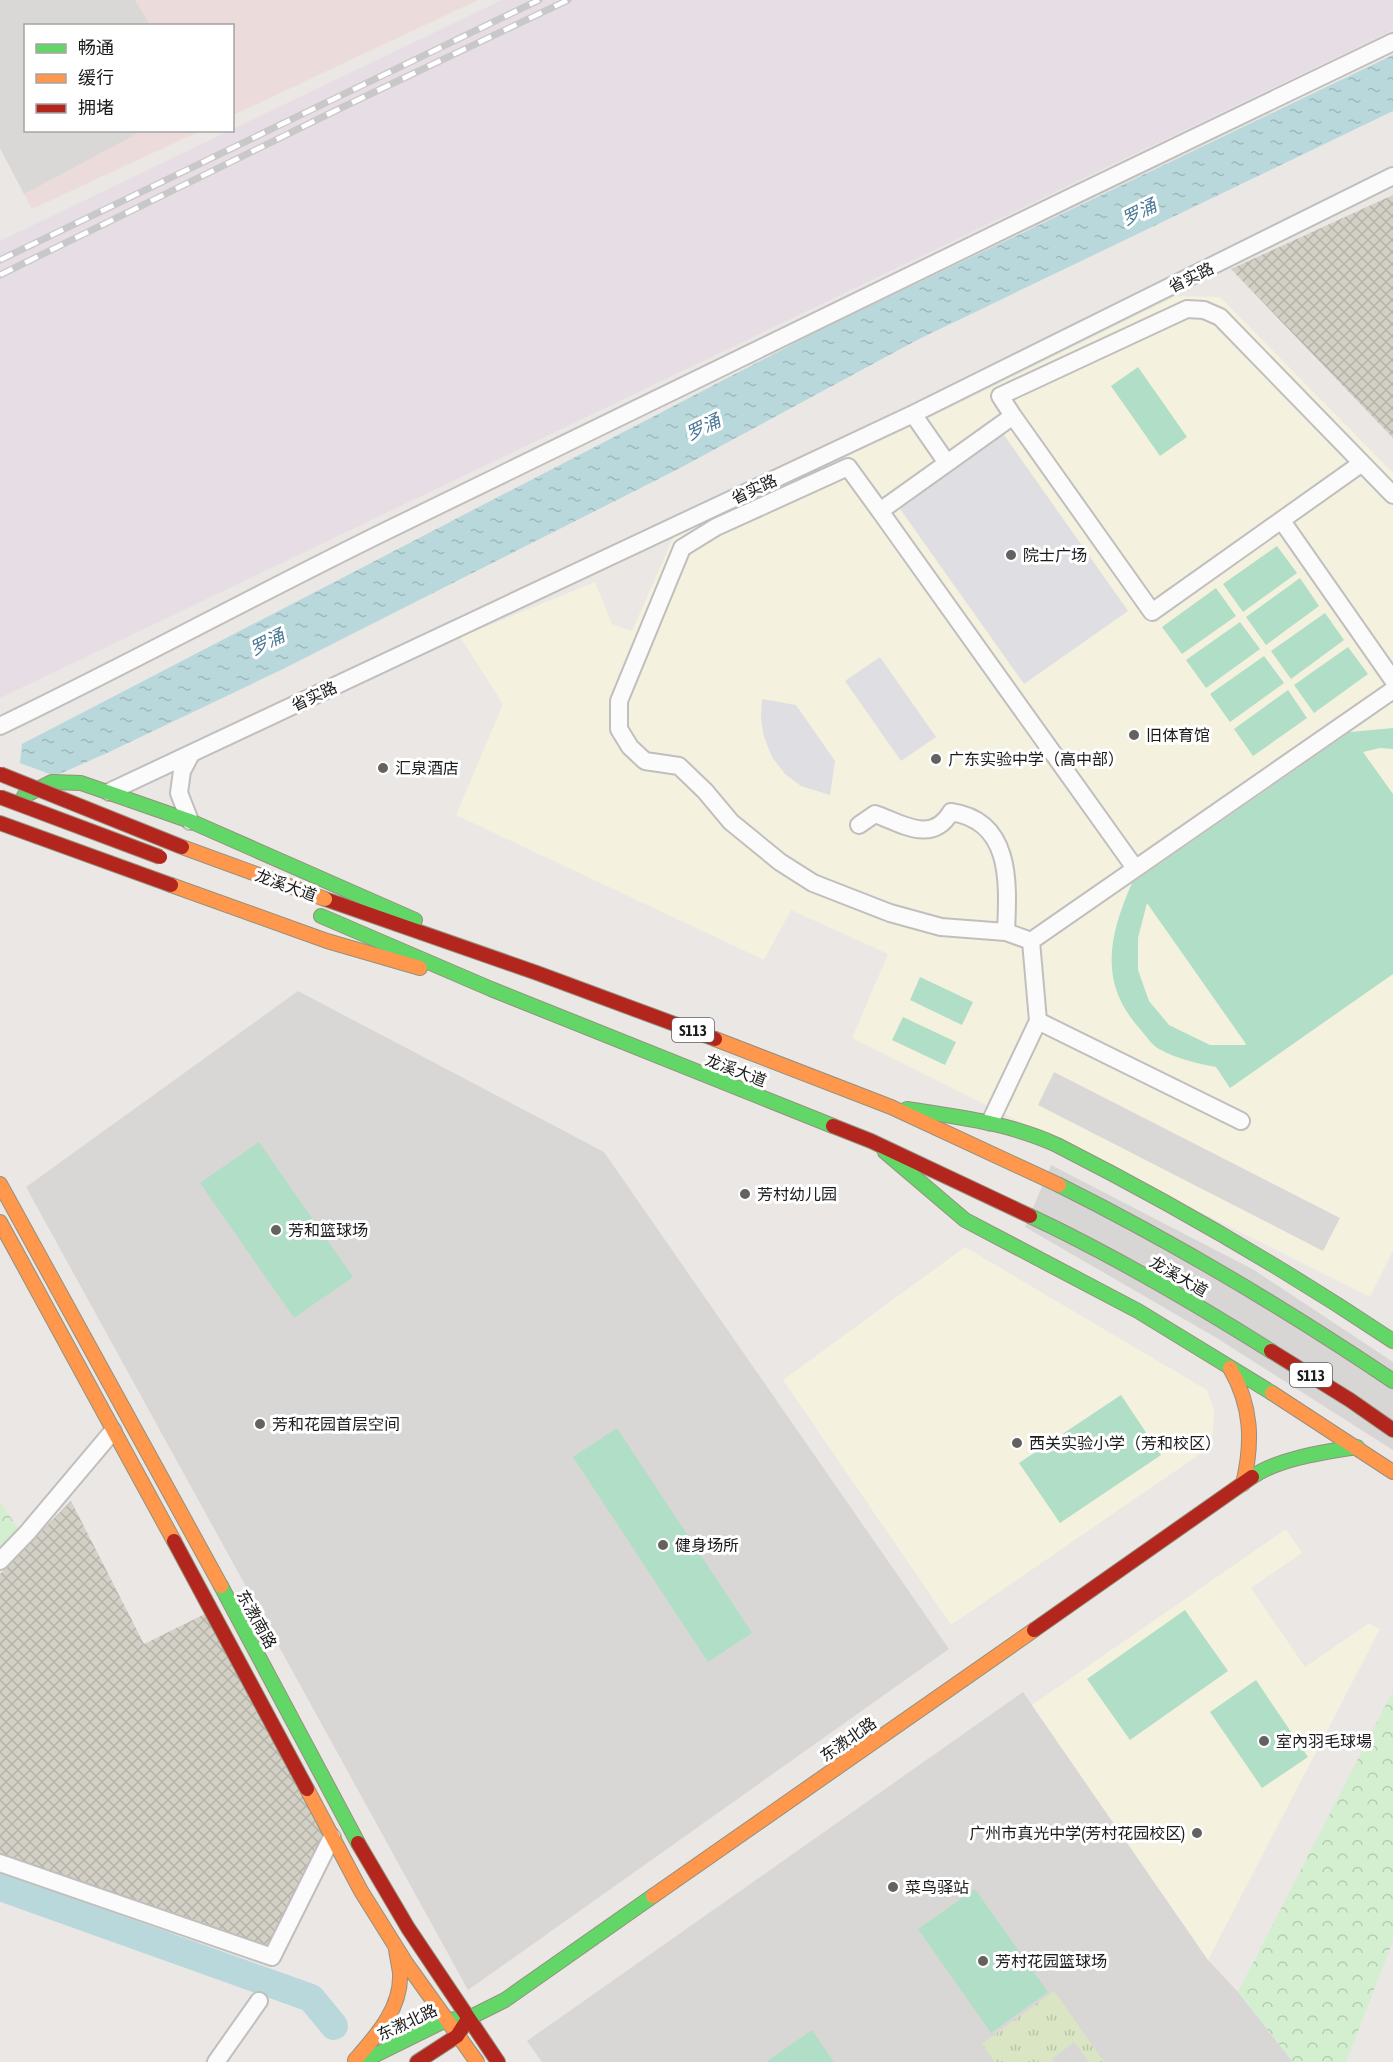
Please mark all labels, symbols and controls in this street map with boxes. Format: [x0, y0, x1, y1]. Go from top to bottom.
legend [24, 24, 234, 132]
text: 畅通 [78, 37, 114, 58]
text: 缓行 [78, 67, 114, 88]
text: 拥堵 [78, 97, 114, 118]
water label: 罗涌 [1118, 194, 1162, 229]
street label: 省实路 [1165, 258, 1217, 296]
water label: 罗涌 [682, 409, 726, 444]
street label: 省实路 [728, 471, 780, 507]
place label: 院士广场 [1023, 546, 1087, 564]
marker: 院士广场 [1004, 548, 1018, 562]
water label: 罗涌 [246, 624, 290, 659]
street label: 省实路 [288, 678, 340, 714]
place label: 旧体育馆 [1146, 726, 1210, 744]
marker: 旧体育馆 [1127, 728, 1141, 742]
place label: 广东实验中学（高中部） [948, 750, 1124, 768]
marker: 广东实验中学（高中部） [929, 752, 943, 766]
place label: 汇泉酒店 [395, 759, 459, 777]
marker: 汇泉酒店 [376, 761, 390, 775]
street label: 龙溪大道 [253, 866, 319, 904]
road number: S113 [672, 1018, 714, 1042]
street label: 龙溪大道 [703, 1050, 769, 1090]
place label: 芳村幼儿园 [757, 1185, 837, 1203]
marker: 芳村幼儿园 [738, 1187, 752, 1201]
place label: 芳和篮球场 [288, 1221, 368, 1239]
marker: 芳和篮球场 [269, 1223, 283, 1237]
street label: 龙溪大道 [1147, 1252, 1211, 1300]
road number: S113 [1290, 1363, 1332, 1387]
place label: 芳和花园首层空间 [272, 1415, 400, 1433]
marker: 芳和花园首层空间 [253, 1417, 267, 1431]
place label: 西关实验小学（芳和校区） [1029, 1434, 1221, 1452]
marker: 西关实验小学（芳和校区） [1010, 1436, 1024, 1450]
place label: 健身场所 [675, 1536, 739, 1554]
marker: 健身场所 [656, 1538, 670, 1552]
street label: 东漖南路 [234, 1587, 280, 1651]
street label: 东漖北路 [817, 1713, 879, 1765]
place label: 室內羽毛球場 [1276, 1732, 1372, 1750]
marker: 室內羽毛球場 [1257, 1734, 1271, 1748]
place label: 广州市真光中学(芳村花园校区) [969, 1824, 1185, 1843]
marker: 广州市真光中学(芳村花园校区) [1190, 1826, 1204, 1840]
place label: 菜鸟驿站 [905, 1878, 969, 1896]
marker: 菜鸟驿站 [886, 1880, 900, 1894]
place label: 芳村花园篮球场 [995, 1952, 1107, 1970]
marker: 芳村花园篮球场 [976, 1954, 990, 1968]
street label: 东漖北路 [374, 2000, 440, 2044]

